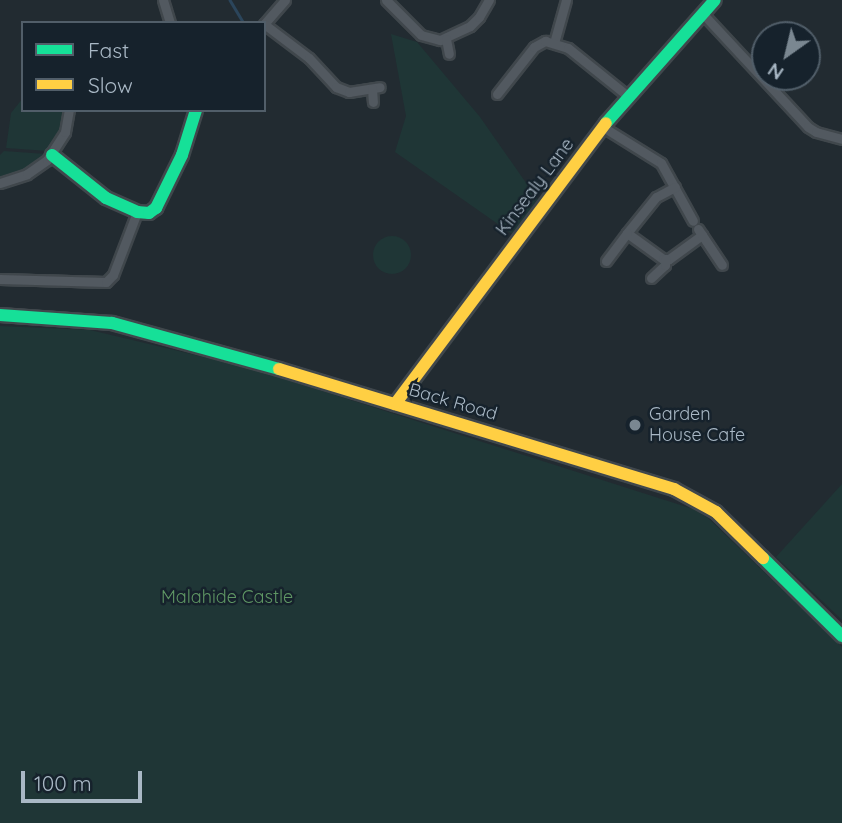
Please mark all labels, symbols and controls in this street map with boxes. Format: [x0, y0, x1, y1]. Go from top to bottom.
legend [21, 21, 266, 112]
north arrow [751, 21, 821, 91]
text: Fast [88, 37, 129, 63]
text: N [763, 58, 788, 86]
text: Slow [88, 72, 133, 98]
street label: Kinsealy Lane [491, 134, 579, 240]
street label: Back Road [406, 379, 500, 425]
place label: Garden House Cafe [649, 404, 745, 446]
marker: Garden House Cafe [627, 417, 643, 433]
park label: Malahide Castle [161, 586, 293, 608]
scale bar [24, 756, 145, 800]
text: 100 m [34, 770, 92, 796]

